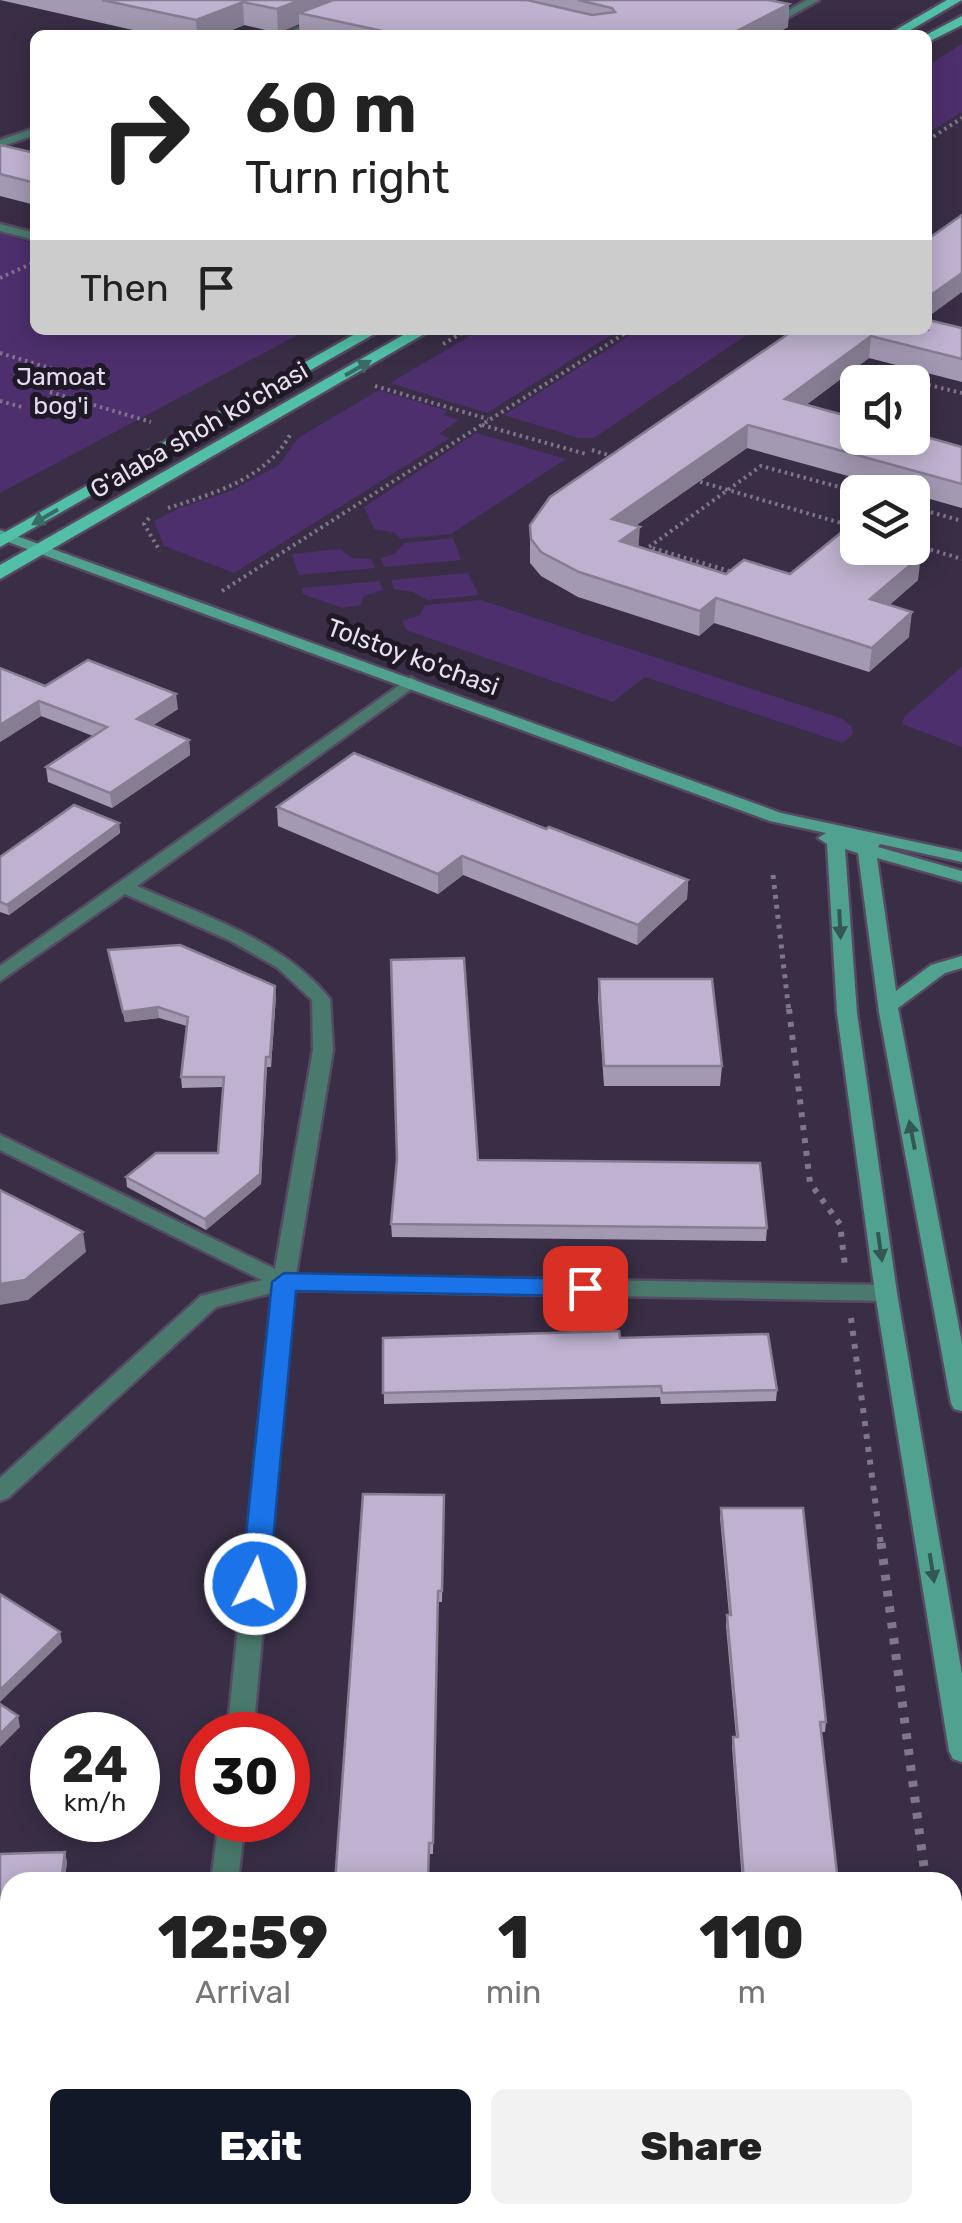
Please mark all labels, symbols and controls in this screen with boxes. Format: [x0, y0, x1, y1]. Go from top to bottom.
text: 60 m [245, 67, 417, 150]
icon: right [80, 70, 210, 200]
text: Turn right [245, 151, 449, 204]
icon: arrive [189, 260, 244, 315]
text: Then [80, 265, 169, 311]
street label: G'alaba shoh ko'chasi [85, 356, 313, 504]
one-way arrow [343, 360, 372, 377]
park label: Jamoat bog'i [16, 362, 106, 420]
map controls [840, 365, 930, 565]
button: sound [840, 365, 930, 455]
button: layers [840, 475, 930, 565]
one-way arrow [31, 507, 59, 525]
street label: Tolstoy ko'chasi [323, 613, 503, 701]
one-way arrow [832, 909, 848, 941]
one-way arrow [903, 1119, 919, 1150]
one-way arrow [872, 1231, 888, 1263]
pin [543, 1246, 628, 1331]
icon: arrive [558, 1261, 613, 1316]
position arrow [203, 1532, 307, 1636]
one-way arrow [925, 1552, 940, 1584]
speed limit sign: 30 [180, 1712, 310, 1842]
text: 24 [62, 1735, 128, 1795]
text: km/h [64, 1788, 126, 1817]
text: 12:59 [158, 1902, 328, 1973]
text: 1 [498, 1902, 529, 1973]
text: 110 [699, 1902, 804, 1973]
text: Arrival [195, 1973, 291, 2011]
text: min [486, 1973, 541, 2011]
text: m [737, 1973, 766, 2011]
button: Exit [50, 2089, 471, 2204]
button: Share [491, 2089, 912, 2204]

